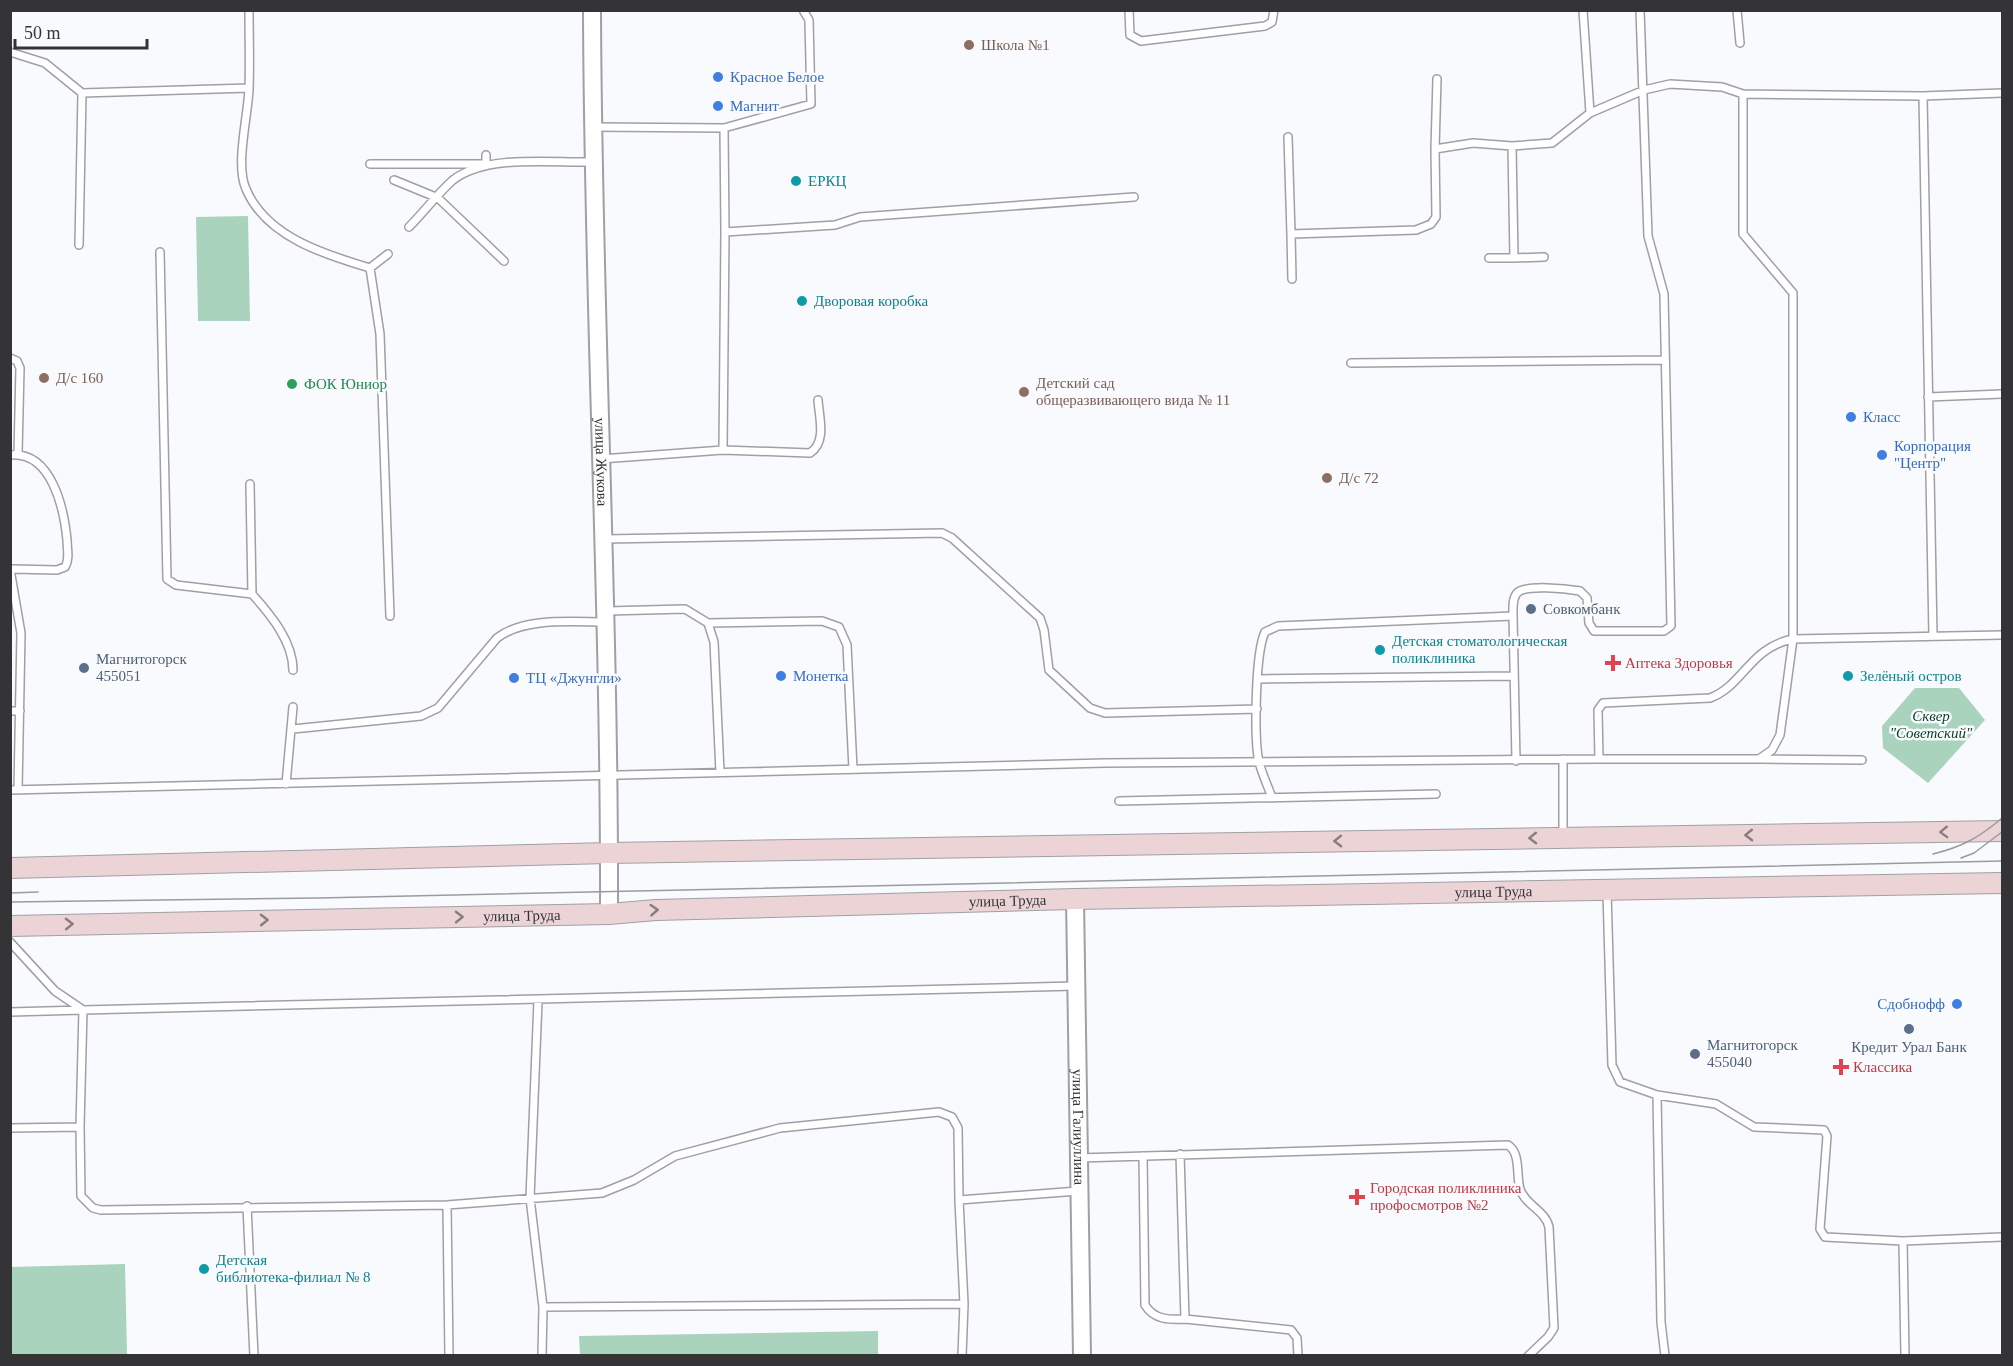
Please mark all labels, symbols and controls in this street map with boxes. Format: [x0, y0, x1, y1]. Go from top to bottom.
scale bar [15, 12, 147, 50]
text: 50 m [24, 23, 61, 43]
place label: Школа №1 [981, 37, 1050, 53]
marker: Школа №1 [962, 38, 976, 52]
place label: Красное Белое [730, 69, 824, 85]
marker: Красное Белое [711, 70, 725, 84]
place label: Магнит [730, 98, 779, 114]
marker: Магнит [711, 99, 725, 113]
place label: ЕРКЦ [808, 173, 847, 189]
marker: ЕРКЦ [789, 174, 803, 188]
place label: Дворовая коробка [814, 293, 929, 309]
marker: Дворовая коробка [795, 294, 809, 308]
place label: Д/с 160 [56, 370, 103, 386]
marker: Д/с 160 [37, 371, 51, 385]
place label: Детский сад общеразвивающего вида № 11 [1036, 375, 1230, 408]
place label: ФОК Юниор [304, 376, 387, 392]
marker: ФОК Юниор [285, 377, 299, 391]
marker: Детский сад общеразвивающего вида № 11 [1017, 385, 1031, 399]
place label: Класс [1863, 409, 1901, 425]
marker: Класс [1844, 410, 1858, 424]
street label: улица Жукова [592, 417, 610, 507]
place label: Корпорация "Центр" [1894, 438, 1971, 471]
marker: Корпорация "Центр" [1875, 448, 1889, 462]
place label: Д/с 72 [1339, 470, 1379, 486]
marker: Д/с 72 [1320, 471, 1334, 485]
place label: Совкомбанк [1543, 601, 1621, 617]
marker: Совкомбанк [1524, 602, 1538, 616]
place label: Детская стоматологическая поликлиника [1392, 633, 1568, 666]
marker: Детская стоматологическая поликлиника [1373, 643, 1387, 657]
place label: Магнитогорск 455051 [96, 651, 187, 684]
place label: Аптека Здоровья [1625, 655, 1733, 671]
marker: Аптека Здоровья [1606, 656, 1620, 670]
marker: Магнитогорск 455051 [77, 661, 91, 675]
place label: Монетка [793, 668, 849, 684]
place label: Зелёный остров [1860, 668, 1962, 684]
marker: Монетка [774, 669, 788, 683]
marker: Зелёный остров [1841, 669, 1855, 683]
place label: ТЦ «Джунгли» [526, 670, 622, 686]
marker: ТЦ «Джунгли» [507, 671, 521, 685]
park label: Сквер "Советский" [1890, 708, 1973, 741]
one-way arrow [1940, 826, 1949, 839]
one-way arrow [1745, 829, 1754, 842]
one-way arrow [1529, 832, 1538, 844]
one-way arrow [1334, 835, 1343, 848]
street label: улица Труда [1455, 883, 1533, 900]
street label: улица Труда [969, 892, 1047, 910]
one-way arrow [649, 904, 658, 917]
street label: улица Труда [483, 907, 561, 925]
one-way arrow [454, 910, 463, 923]
one-way arrow [259, 914, 268, 927]
one-way arrow [64, 918, 73, 931]
place label: Сдобнофф [1877, 996, 1945, 1012]
marker: Сдобнофф [1950, 997, 1964, 1011]
marker: Кредит Урал Банк [1902, 1022, 1916, 1036]
place label: Магнитогорск 455040 [1707, 1037, 1798, 1070]
place label: Кредит Урал Банк [1851, 1039, 1967, 1055]
marker: Магнитогорск 455040 [1688, 1047, 1702, 1061]
place label: Классика [1853, 1059, 1913, 1075]
marker: Классика [1834, 1060, 1848, 1074]
street label: улица Галиуллина [1070, 1069, 1087, 1185]
place label: Городская поликлиника профосмотров №2 [1370, 1180, 1522, 1213]
marker: Городская поликлиника профосмотров №2 [1348, 1188, 1366, 1206]
place label: Детская библиотека-филиал № 8 [216, 1252, 371, 1285]
marker: Детская библиотека-филиал № 8 [197, 1262, 211, 1276]

